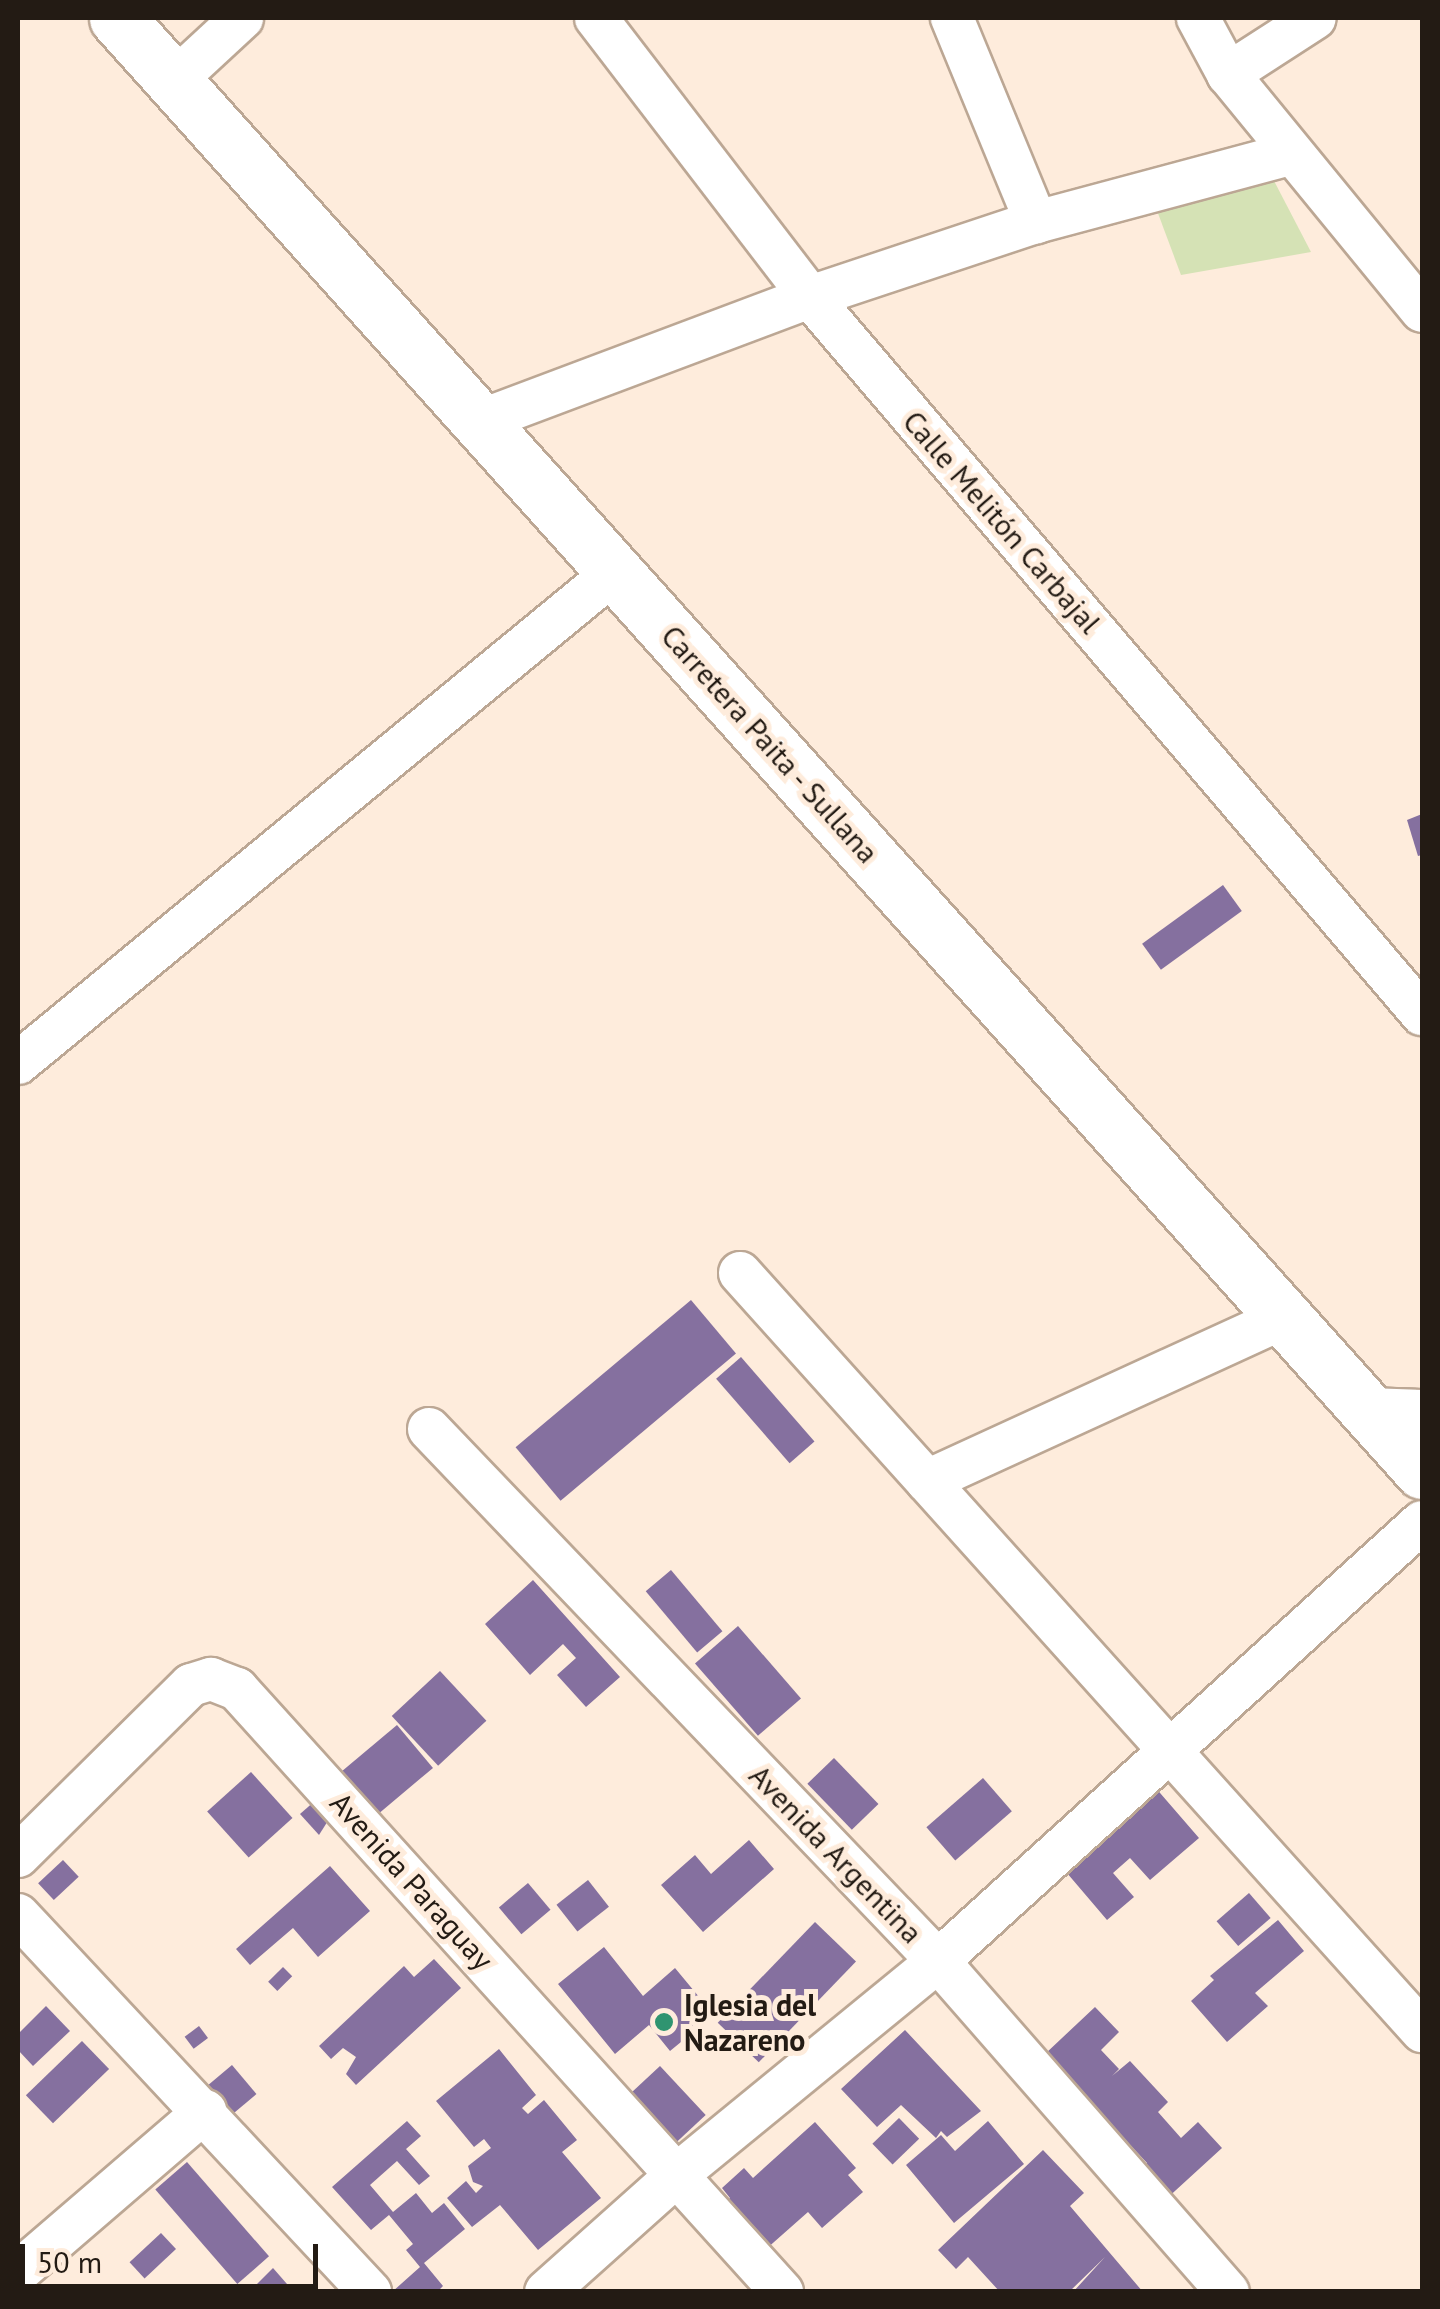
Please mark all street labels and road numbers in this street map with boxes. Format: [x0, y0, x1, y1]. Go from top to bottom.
street label: Calle Melitón Carbajal [896, 403, 1108, 641]
street label: Carretera Paita - Sullana [652, 616, 888, 872]
street label: Avenida Argentina [742, 1757, 930, 1951]
street label: Avenida Paraguay [323, 1785, 501, 1977]

